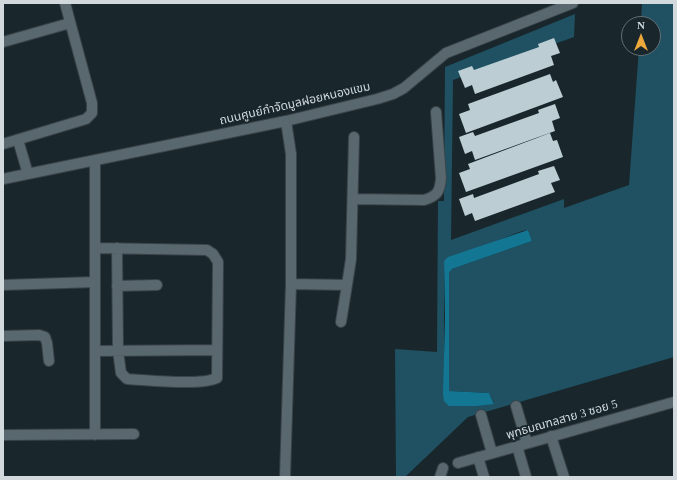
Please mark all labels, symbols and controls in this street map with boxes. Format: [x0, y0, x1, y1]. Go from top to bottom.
north arrow [621, 16, 661, 56]
text: N [637, 19, 645, 31]
street label: ถนนศูนย์กำจัดมูลฝอยหนองแขม [218, 80, 372, 128]
street label: พุทธมณฑลสาย 3 ซอย 5 [505, 397, 619, 443]

